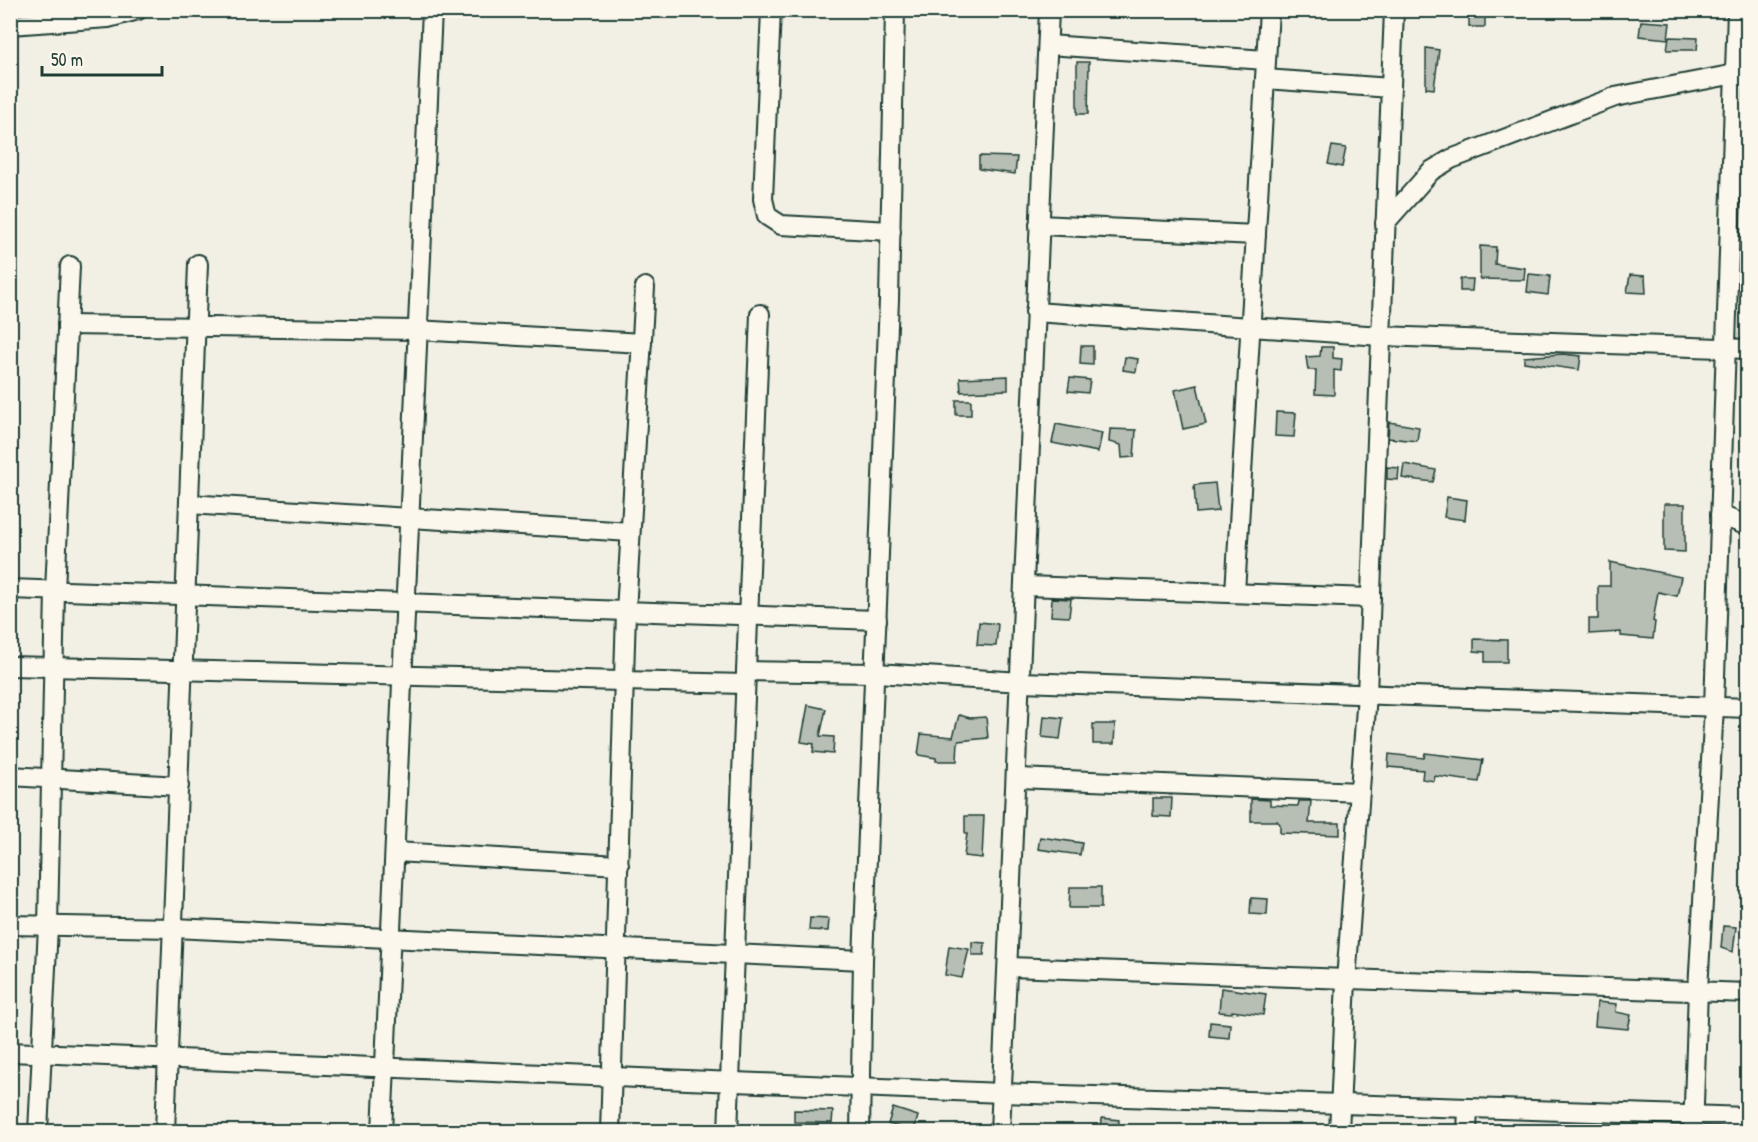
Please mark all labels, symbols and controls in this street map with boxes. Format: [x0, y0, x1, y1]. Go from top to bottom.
scale bar [42, 39, 162, 77]
text: 50 m [51, 47, 83, 72]

